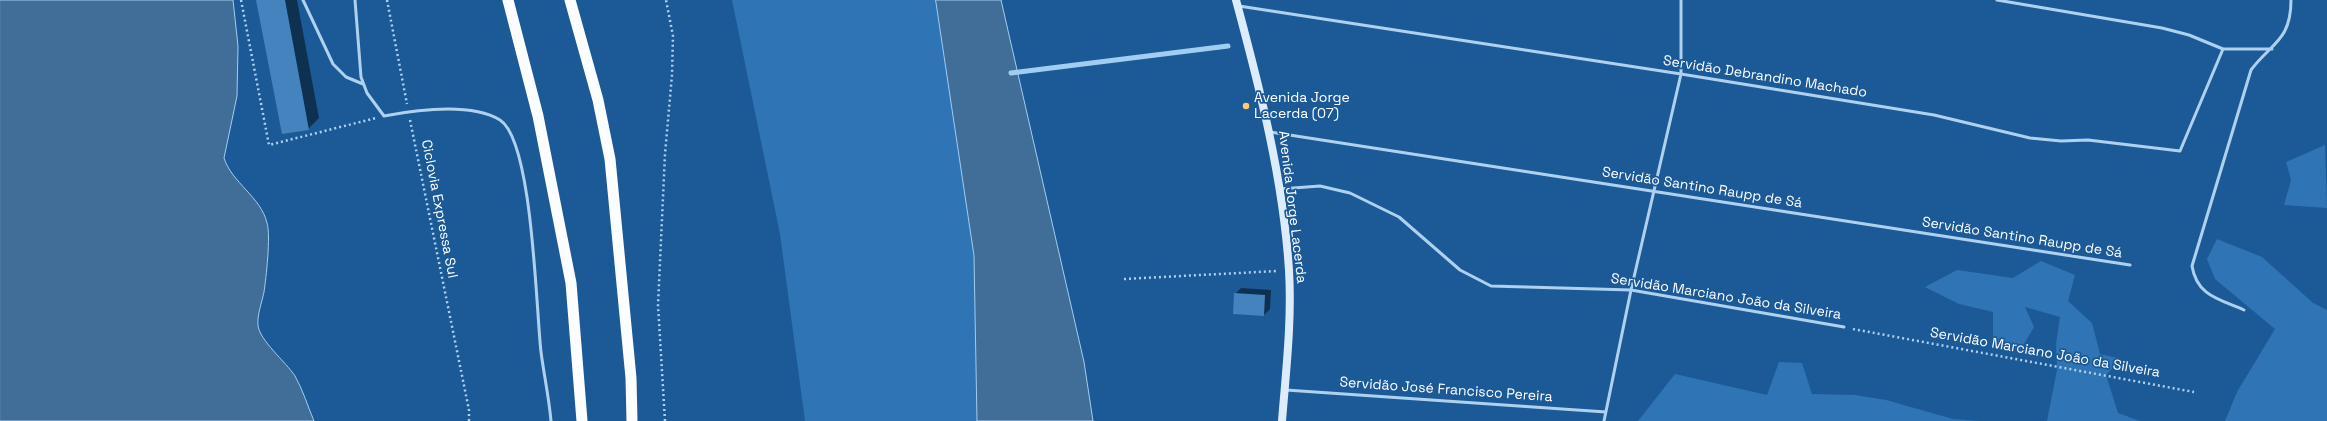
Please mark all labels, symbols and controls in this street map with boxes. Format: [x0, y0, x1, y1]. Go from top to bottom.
street label: Servidão Debrandino Machado [1662, 53, 1868, 101]
place label: Avenida Jorge Lacerda (07) [1254, 90, 1350, 122]
marker: Avenida Jorge Lacerda (07) [1241, 101, 1251, 111]
street label: Avenida Jorge Lacerda [1274, 130, 1310, 284]
street label: Ciclovia Expressa Sul [417, 138, 461, 280]
street label: Servidão Santino Raupp de Sá [1601, 164, 1803, 212]
street label: Servidão Santino Raupp de Sá [1921, 214, 2123, 262]
street label: Servidão Marciano João da Silveira [1610, 270, 1842, 324]
street label: Servidão Marciano João da Silveira [1929, 324, 2161, 382]
street label: Servidão José Francisco Pereira [1339, 374, 1553, 406]

